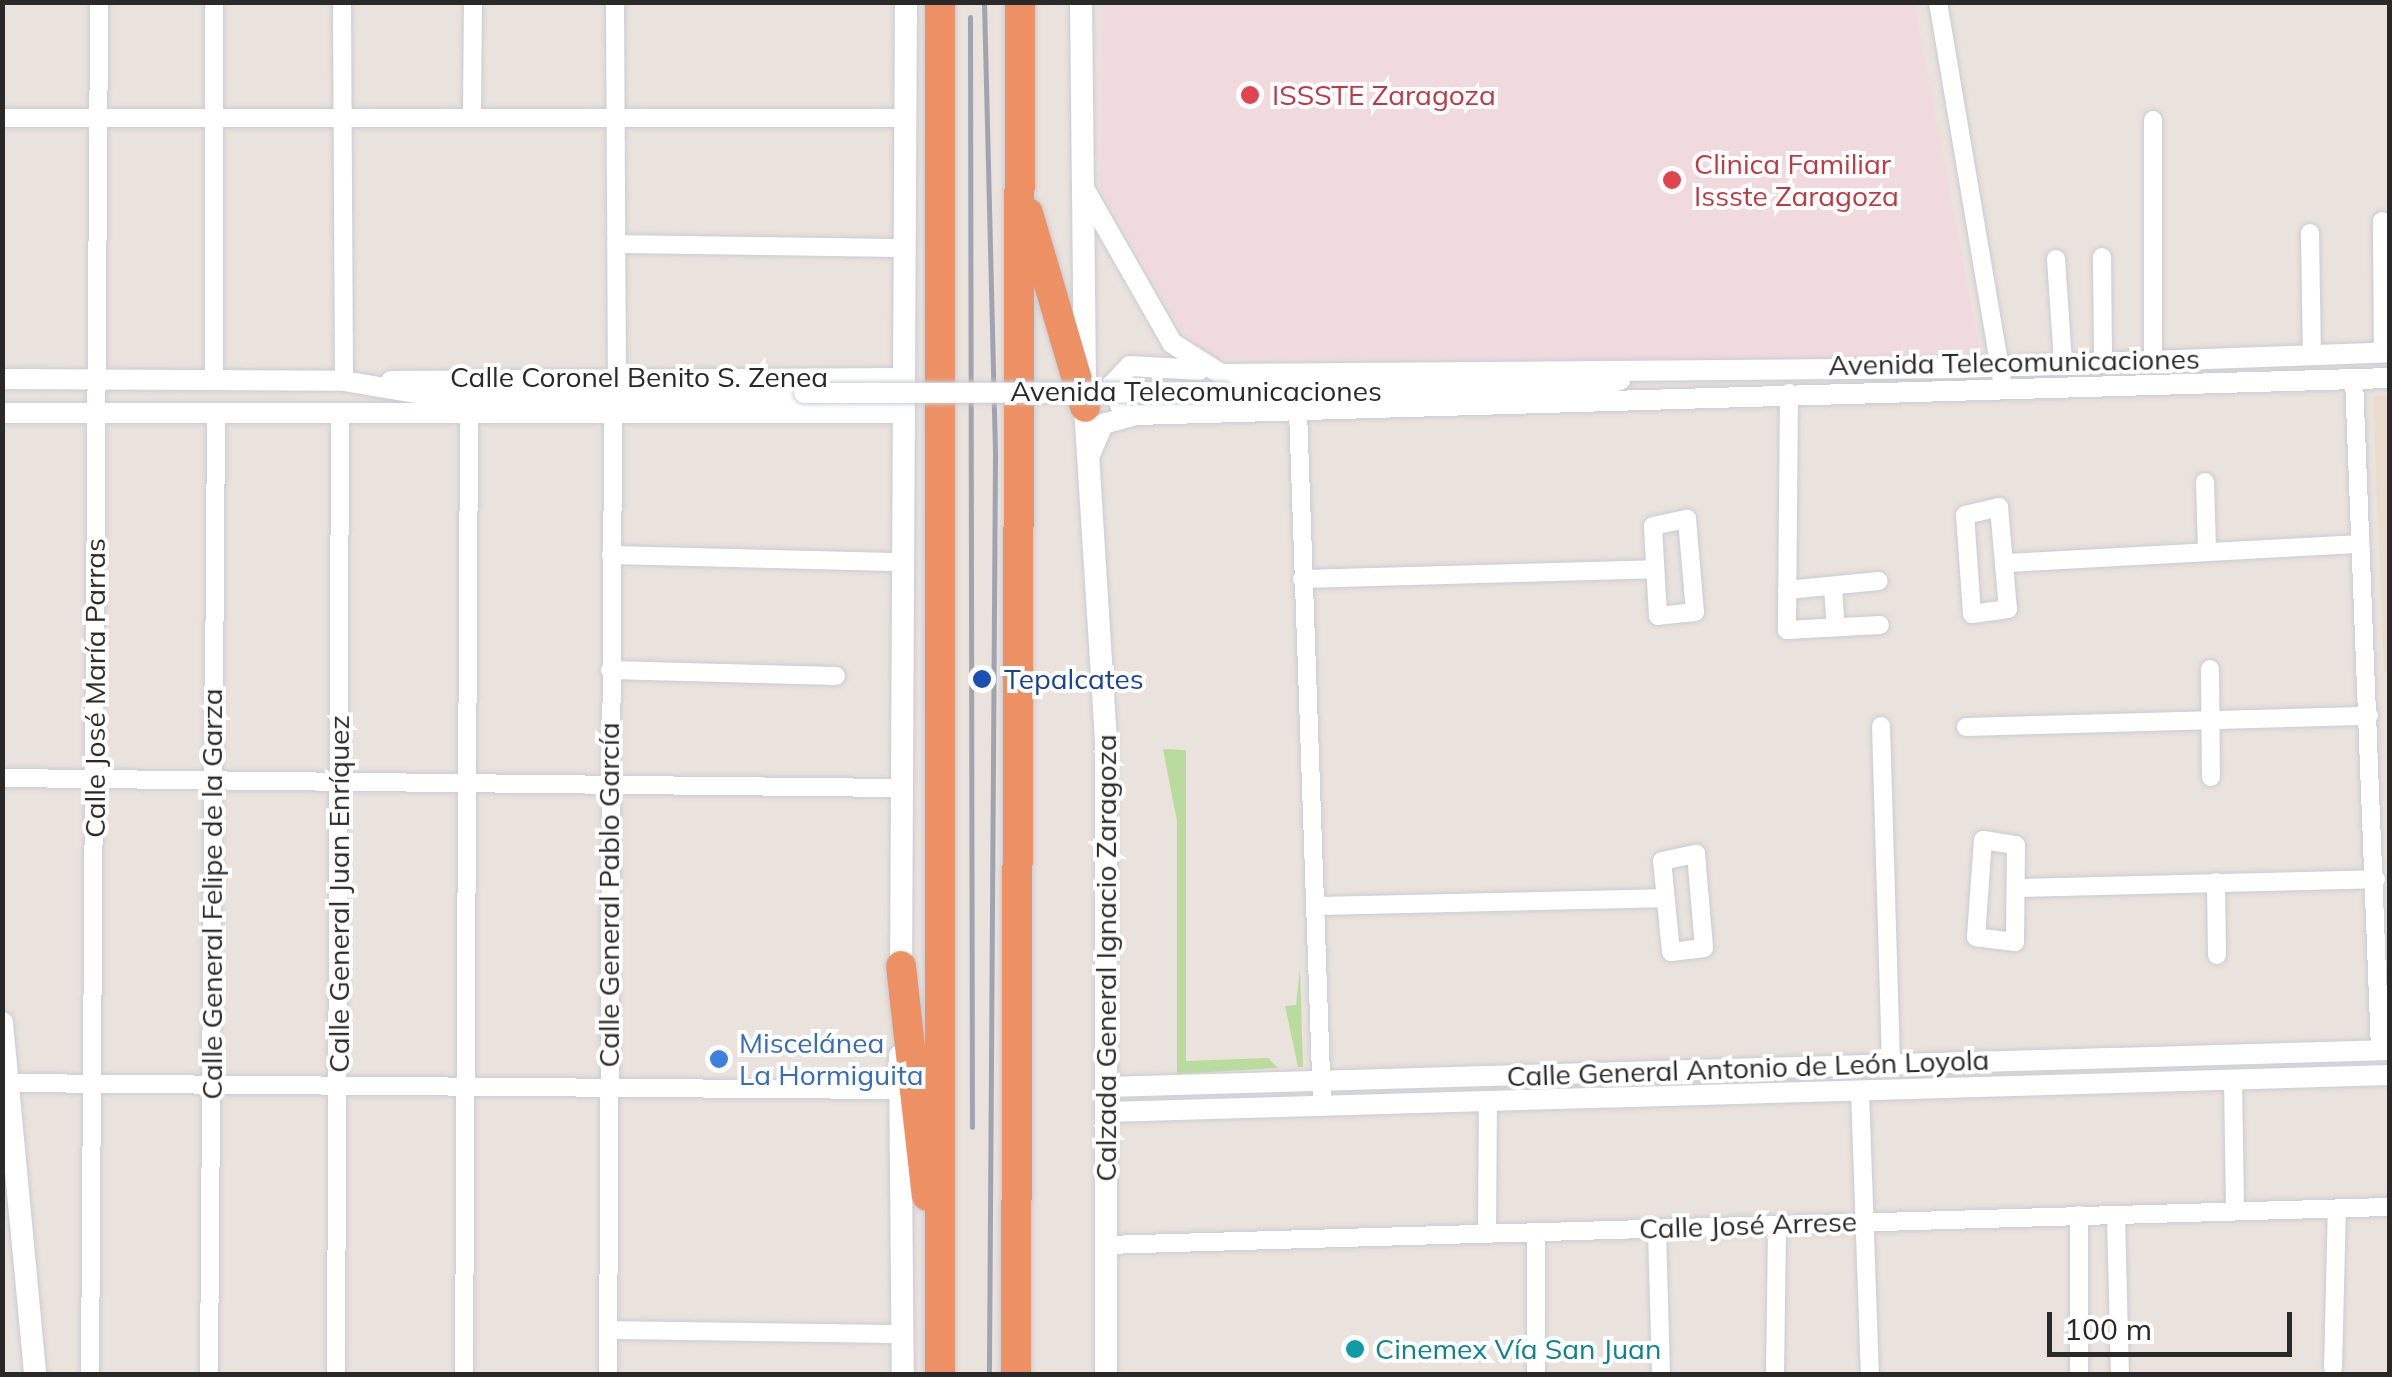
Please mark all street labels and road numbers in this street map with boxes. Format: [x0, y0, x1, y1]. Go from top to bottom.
street label: Avenida Telecomunicaciones [1828, 342, 2200, 382]
street label: Calle Coronel Benito S. Zenea [450, 360, 828, 394]
street label: Avenida Telecomunicaciones [1010, 374, 1382, 408]
street label: Calle José María Parras [78, 538, 112, 838]
street label: Calle General Felipe de la Garza [195, 688, 229, 1100]
street label: Calle General Juan Enríquez [322, 715, 356, 1073]
street label: Calle General Pablo García [592, 722, 626, 1068]
street label: Calzada General Ignacio Zaragoza [1089, 734, 1123, 1182]
street label: Calle General Antonio de León Loyola [1506, 1043, 1990, 1093]
street label: Calle José Arrese [1638, 1204, 1858, 1246]

